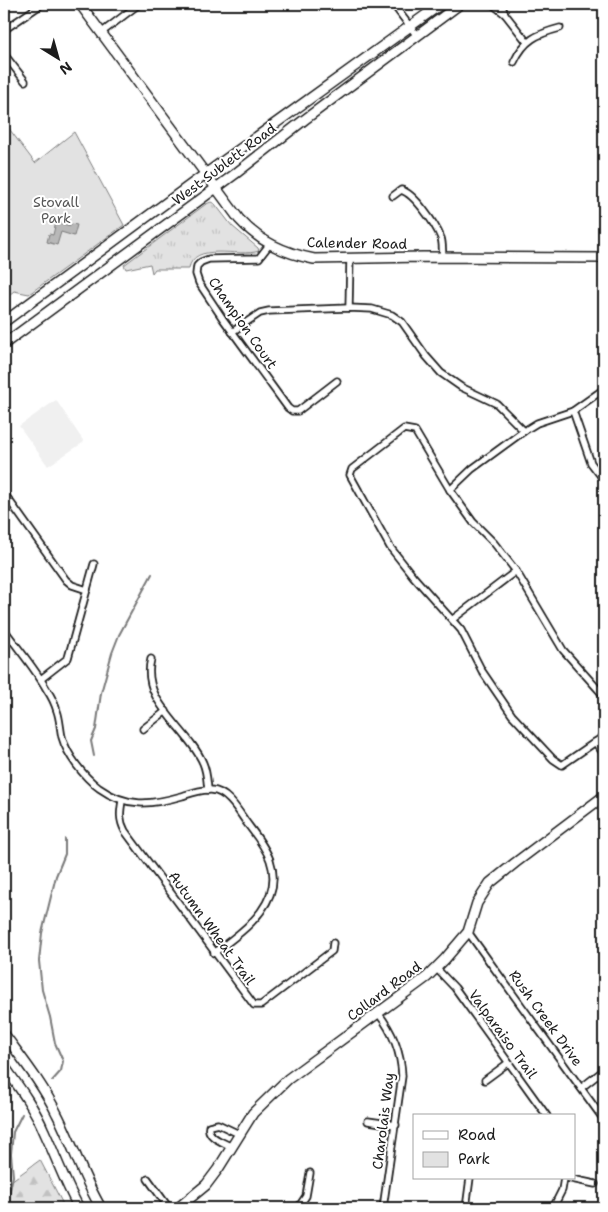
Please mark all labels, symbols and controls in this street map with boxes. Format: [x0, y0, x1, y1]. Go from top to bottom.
north arrow [32, 32, 82, 82]
text: N [56, 58, 76, 79]
street label: West Sublett Road [168, 119, 280, 209]
park label: Stovall Park [33, 193, 80, 227]
street label: Calender Road [307, 233, 407, 253]
street label: Champion Court [205, 274, 281, 372]
street label: Autumn Wheat Trail [165, 868, 260, 989]
street label: Collard Road [343, 957, 425, 1025]
street label: Rush Creek Drive [505, 967, 587, 1070]
street label: Valparaiso Trail [465, 986, 542, 1083]
street label: Charolais Way [368, 1072, 398, 1170]
legend [413, 1114, 576, 1180]
text: Road [458, 1125, 496, 1145]
text: Park [458, 1149, 490, 1169]

